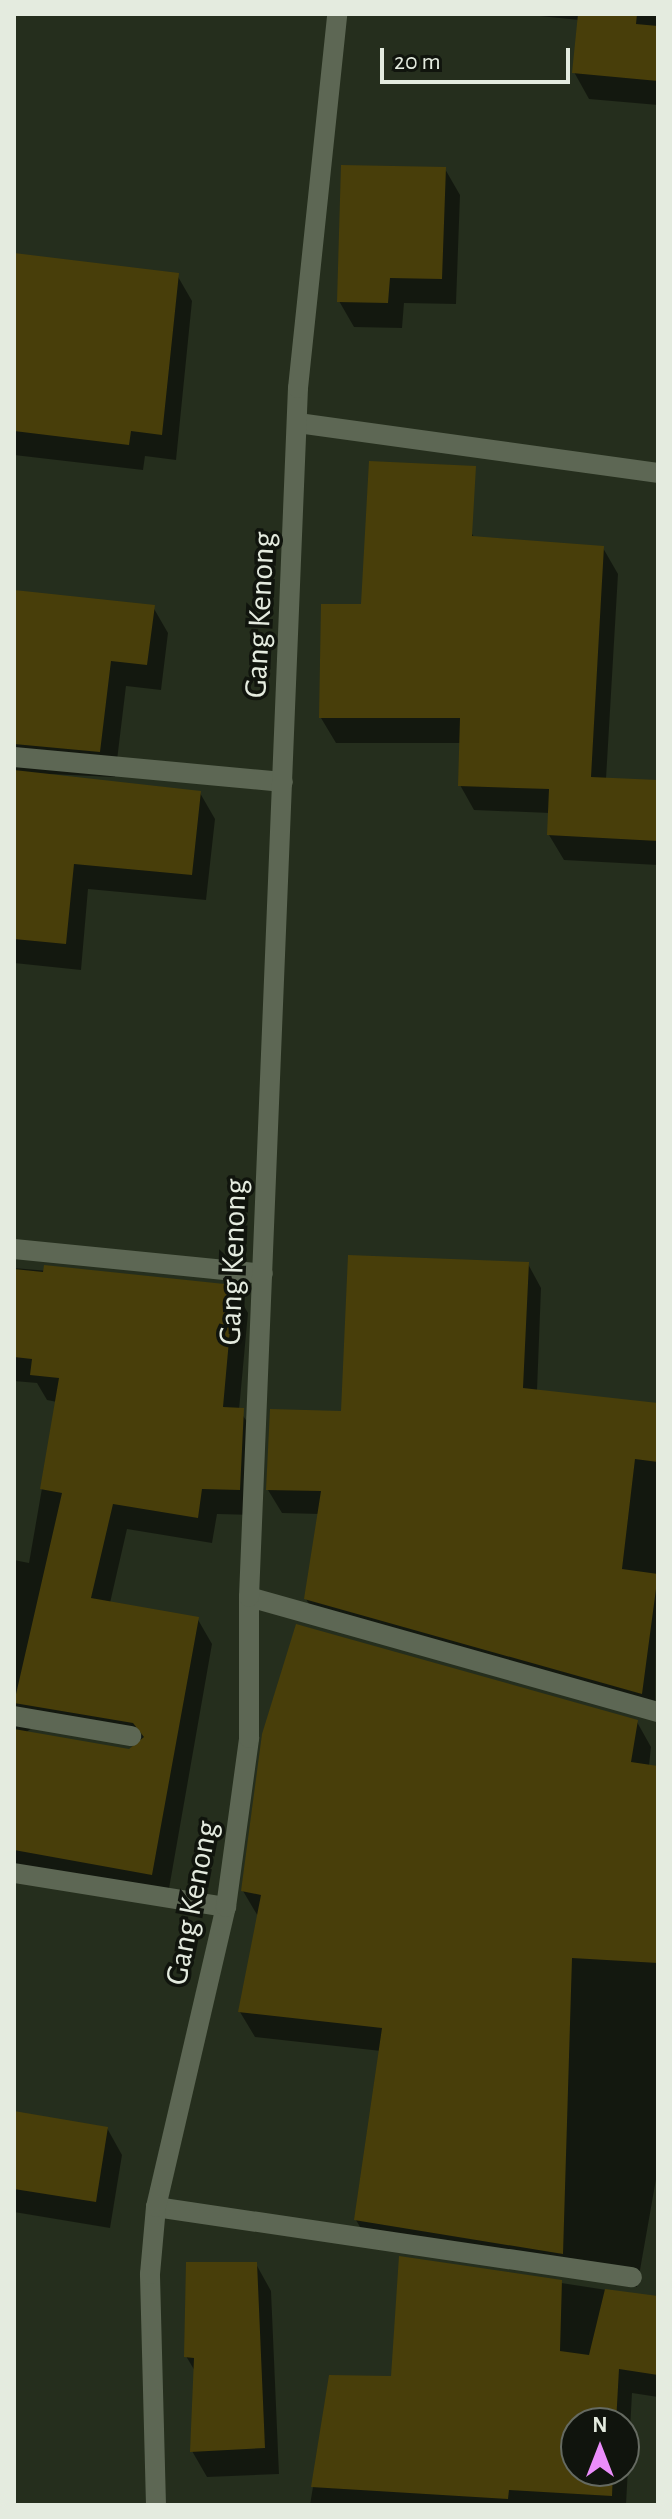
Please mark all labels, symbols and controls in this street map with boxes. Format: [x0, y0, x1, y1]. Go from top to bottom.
scale bar [384, 32, 574, 82]
text: 20 m [394, 50, 441, 74]
street label: Gang Kenong [236, 531, 284, 699]
street label: Gang Kenong [211, 1178, 255, 1346]
street label: Gang Kenong [157, 1818, 227, 1988]
north arrow [560, 2407, 640, 2487]
text: N [592, 2414, 608, 2436]

